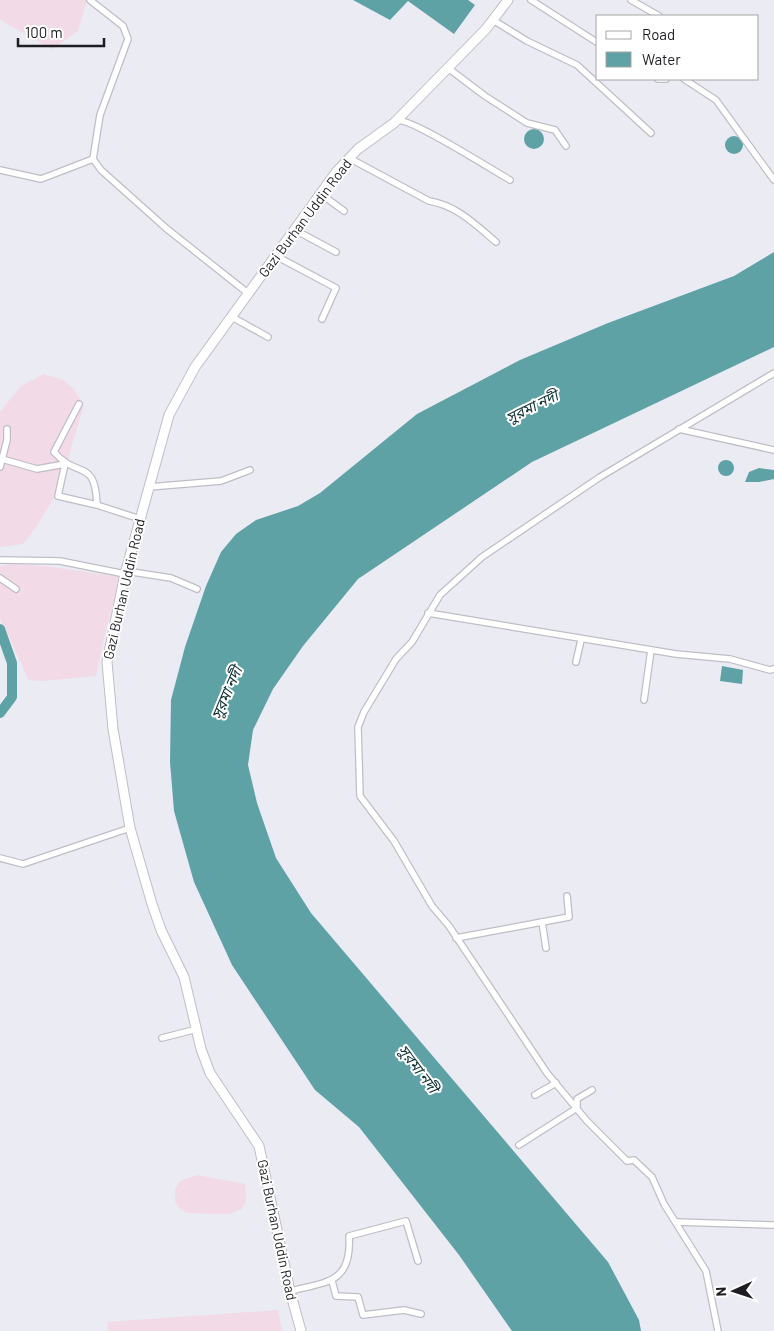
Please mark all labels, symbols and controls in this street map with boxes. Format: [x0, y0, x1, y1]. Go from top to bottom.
scale bar [18, 15, 104, 47]
legend [596, 15, 759, 80]
text: 100 m [25, 23, 63, 41]
text: Road [642, 25, 675, 43]
text: Water [642, 50, 681, 68]
street label: Gazi Burhan Uddin Road [255, 155, 355, 280]
water label: সুরমা নদী [503, 384, 564, 427]
street label: Gazi Burhan Uddin Road [99, 517, 148, 661]
water label: সুরমা নদী [207, 661, 247, 722]
water label: সুরমা নদী [394, 1041, 445, 1099]
street label: Gazi Burhan Uddin Road [254, 1158, 301, 1302]
north arrow [709, 1266, 759, 1316]
text: N [712, 1287, 729, 1297]

